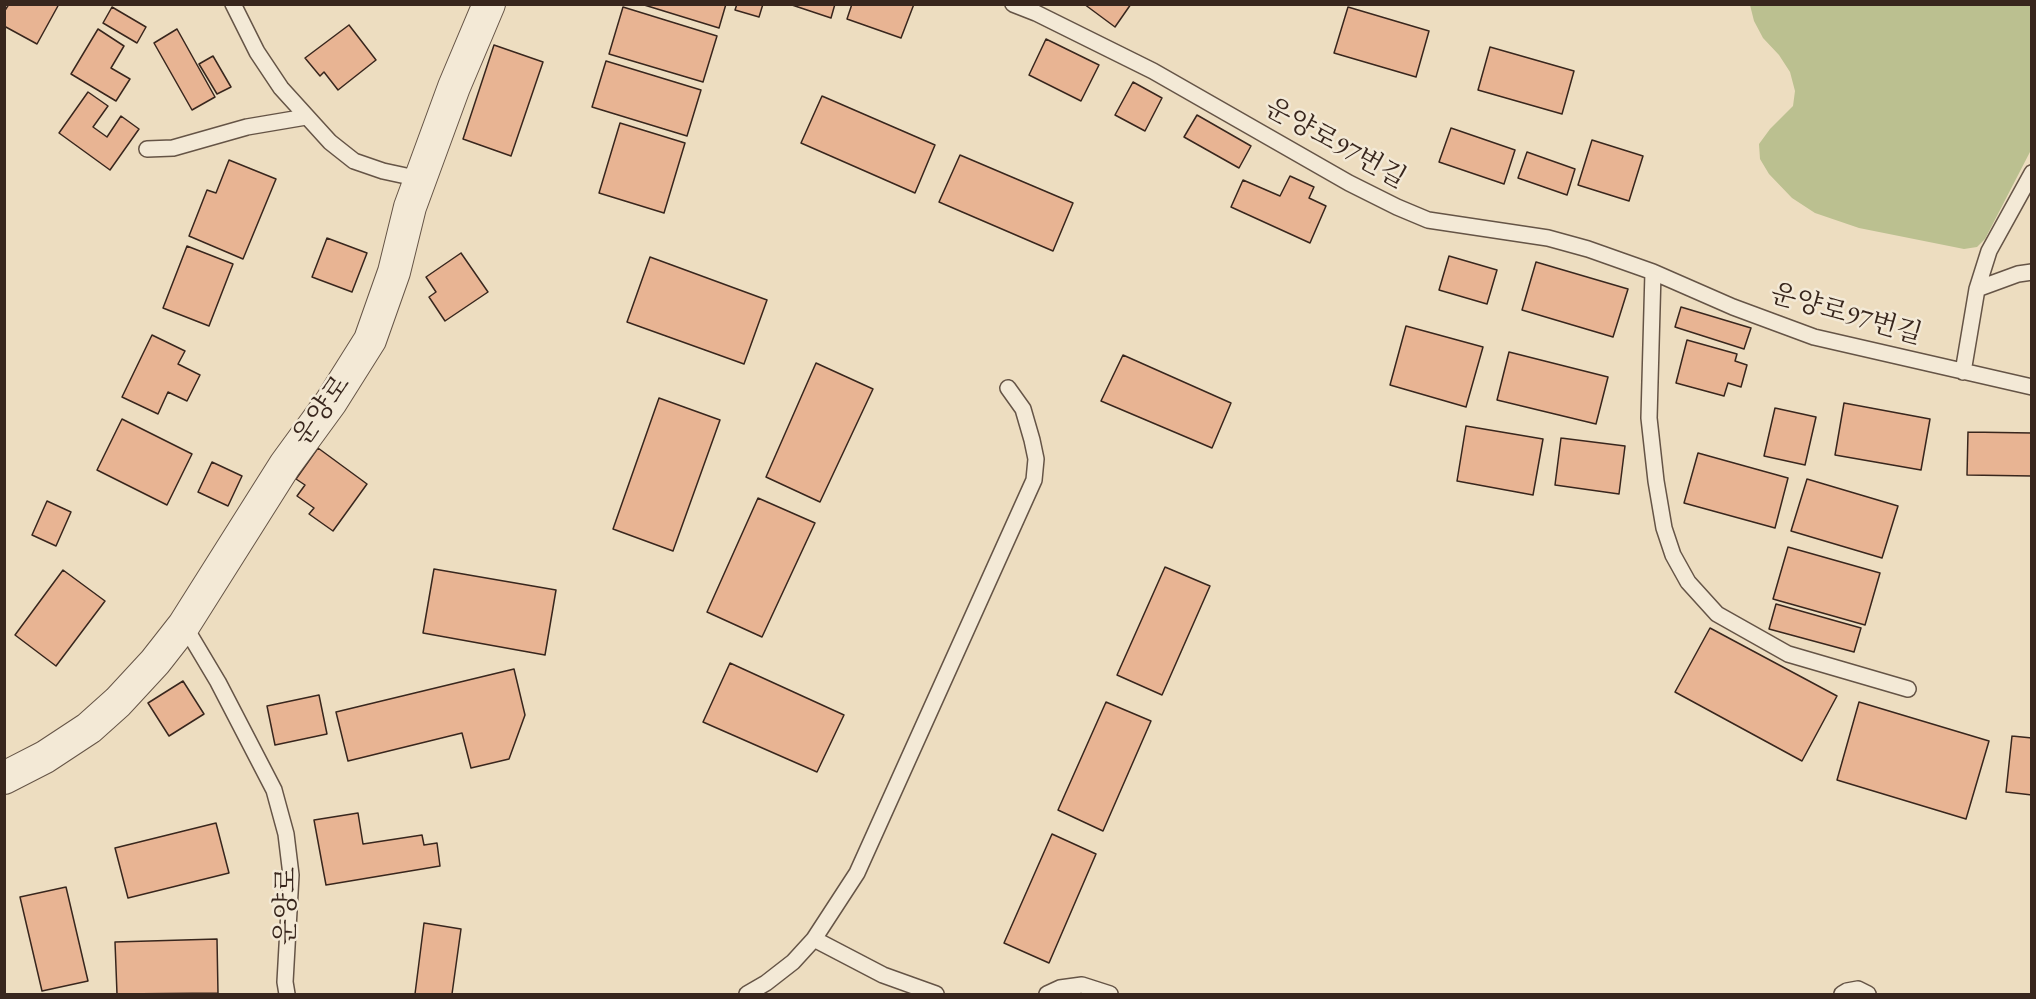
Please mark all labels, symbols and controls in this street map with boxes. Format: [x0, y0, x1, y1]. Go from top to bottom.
street label: 운양로97번길 [1259, 92, 1411, 196]
street label: 운양로97번길 [1766, 278, 1926, 352]
street label: 운양로 [286, 370, 358, 452]
street label: 운양로 [270, 867, 304, 945]

